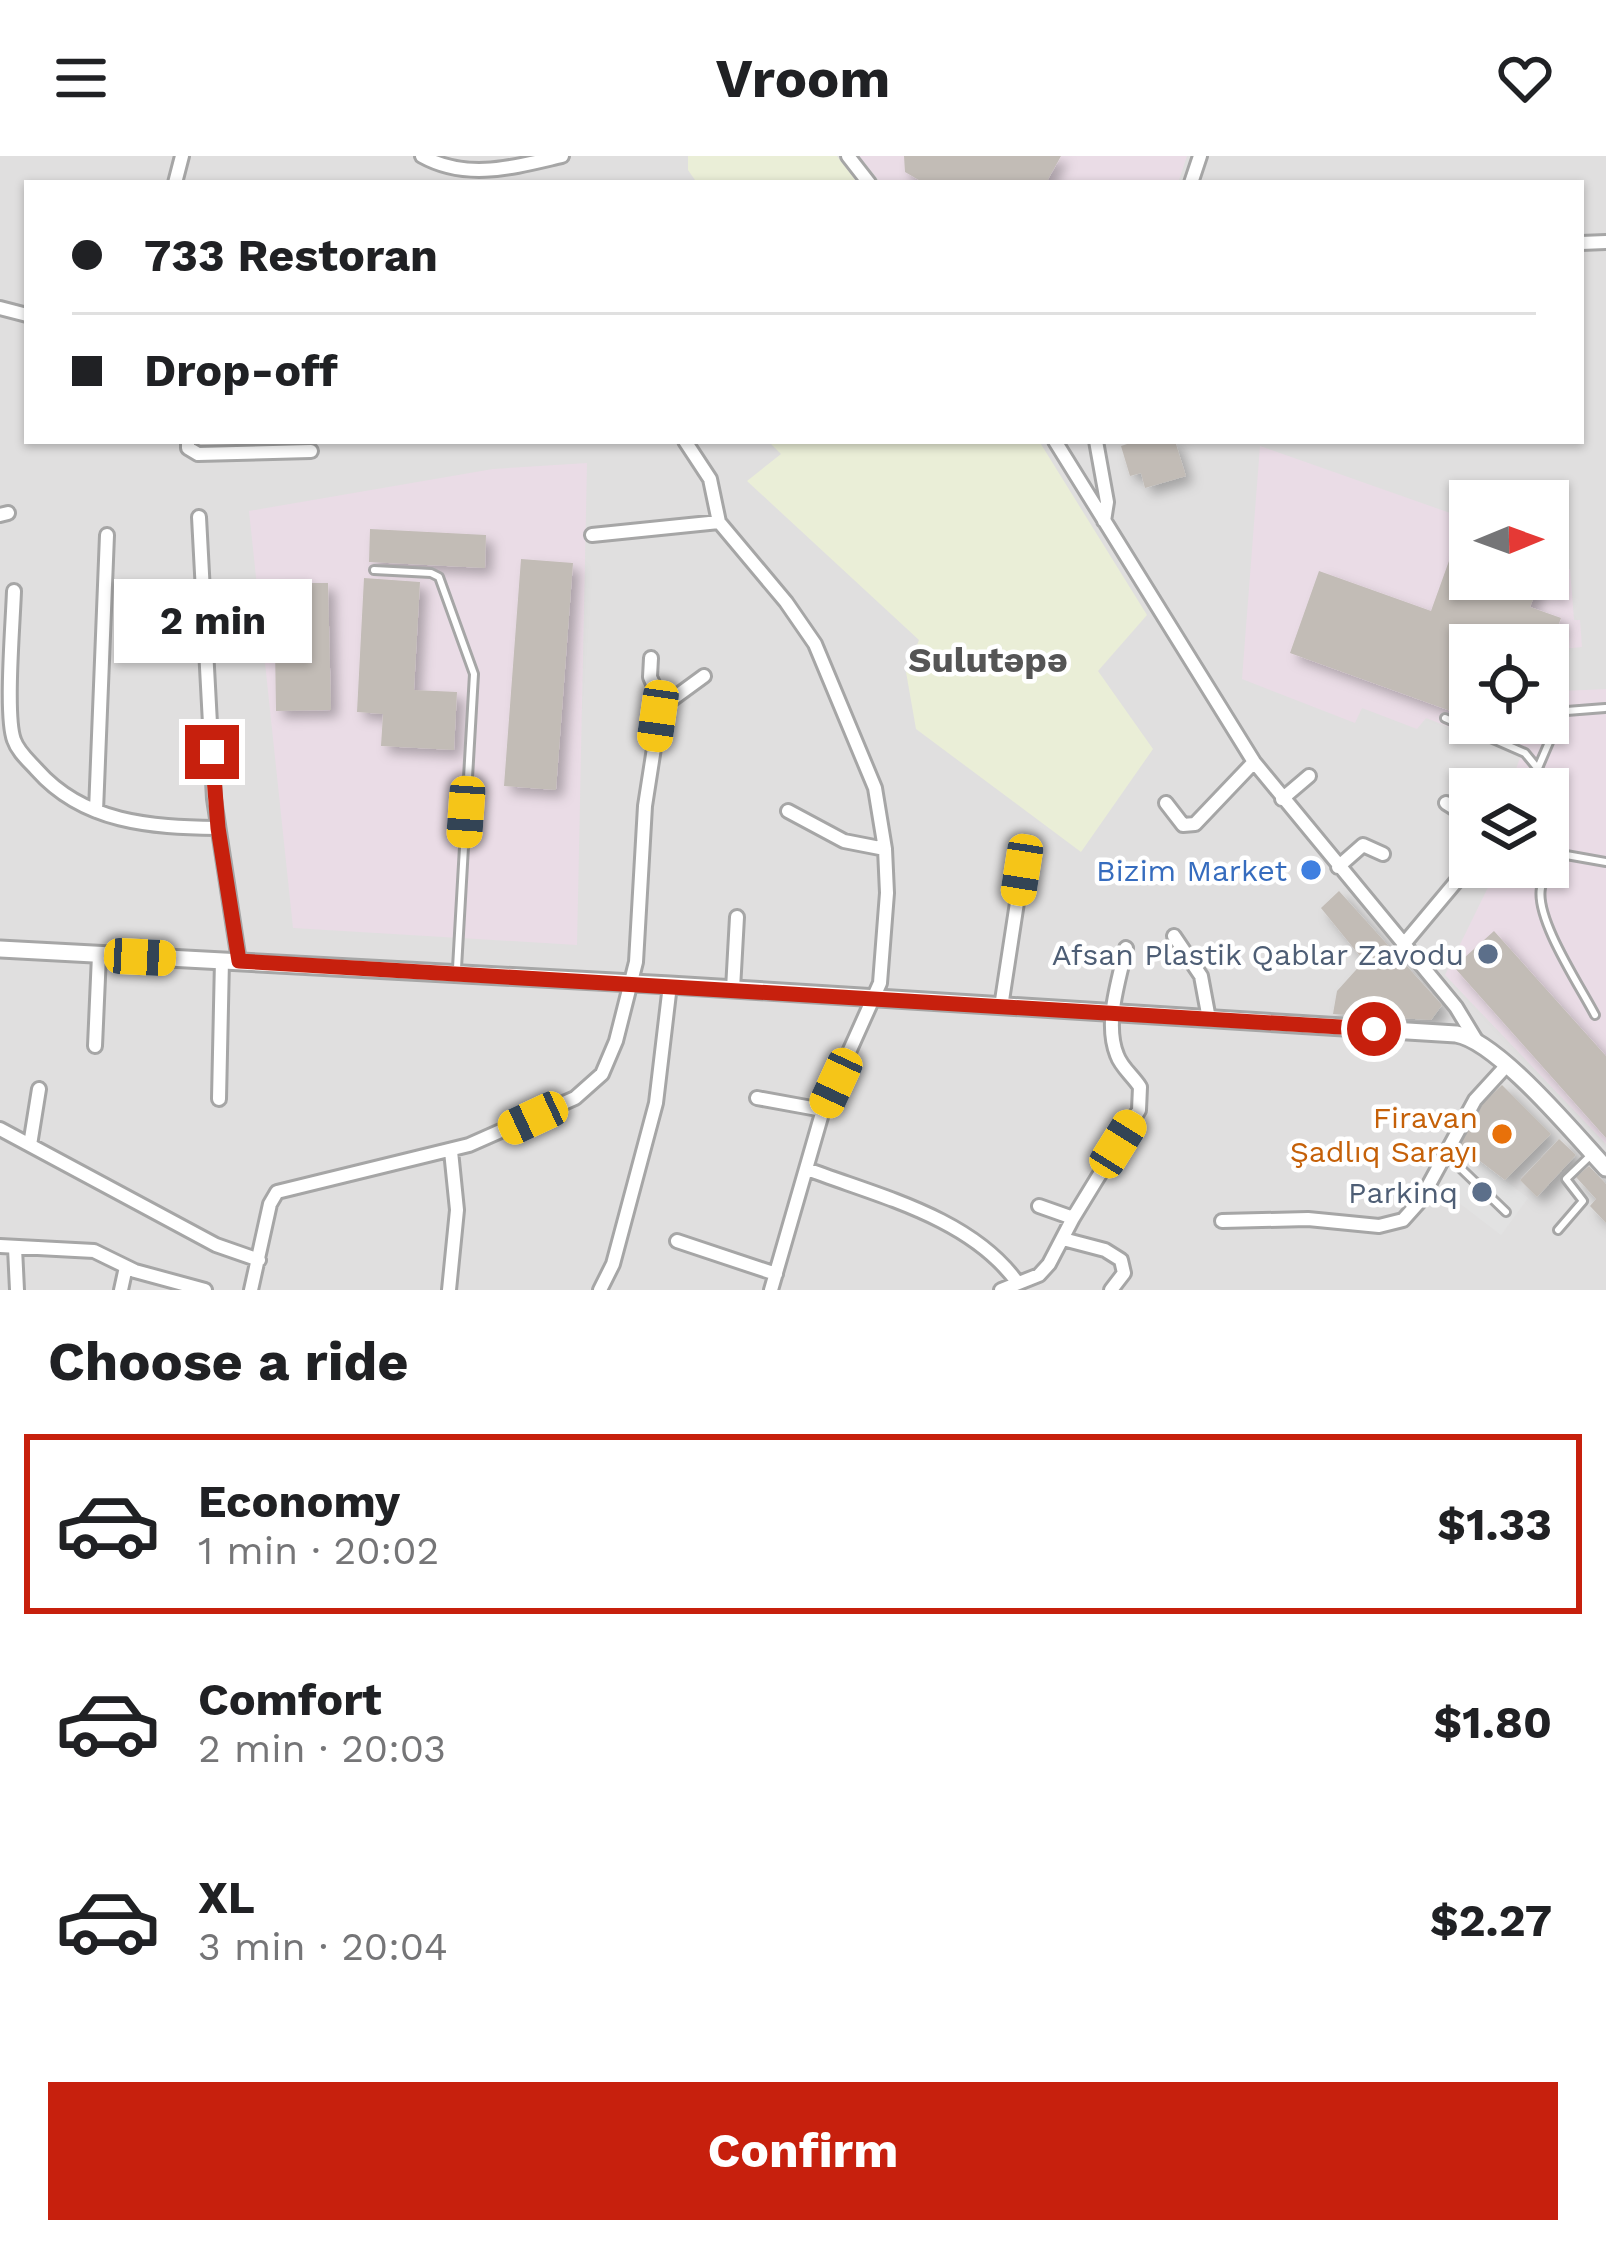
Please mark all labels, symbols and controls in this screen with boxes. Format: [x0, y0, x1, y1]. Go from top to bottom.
icon: menu [48, 45, 114, 111]
icon: heart [1492, 45, 1558, 111]
text: Vroom [716, 47, 890, 110]
text: 733 Restoran [144, 229, 438, 282]
text: Drop-off [144, 344, 338, 397]
north arrow [1449, 480, 1569, 600]
map controls [1449, 480, 1569, 888]
callout: 2 min [113, 578, 311, 662]
text: 2 min [160, 598, 266, 643]
button: locate [1449, 624, 1569, 744]
district label: Sulutəpə [908, 639, 1068, 681]
car [635, 678, 681, 754]
route end [185, 725, 239, 779]
button: layers [1449, 768, 1569, 888]
car [446, 775, 486, 849]
car [999, 832, 1045, 908]
place label: Bizim Market [1096, 853, 1287, 888]
marker: Bizim Market [1298, 857, 1324, 883]
car [103, 937, 177, 977]
place label: Afsan Plastik Qablar Zavodu [1052, 937, 1464, 972]
marker: Afsan Plastik Qablar Zavodu [1475, 941, 1501, 967]
route start [1347, 1002, 1401, 1056]
car [804, 1043, 868, 1123]
car [493, 1086, 573, 1150]
place label: Firavan Şadlıq Sarayı [1290, 1100, 1478, 1169]
car [1084, 1104, 1152, 1184]
marker: Firavan Şadlıq Sarayı [1489, 1121, 1515, 1147]
place label: Parkinq [1348, 1175, 1458, 1210]
marker: Parkinq [1469, 1179, 1495, 1205]
text: Choose a ride [48, 1330, 409, 1393]
icon: car [54, 1470, 162, 1578]
text: Economy [198, 1475, 400, 1528]
text: $1.33 [1437, 1498, 1552, 1551]
text: 1 min · 20:02 [198, 1528, 439, 1573]
icon: car [54, 1668, 162, 1776]
text: Comfort [198, 1673, 382, 1726]
text: $1.80 [1434, 1696, 1552, 1749]
text: 2 min · 20:03 [198, 1726, 446, 1771]
icon: car [54, 1866, 162, 1974]
text: XL [198, 1871, 255, 1924]
text: $2.27 [1430, 1894, 1552, 1947]
text: 3 min · 20:04 [198, 1924, 448, 1969]
button: Confirm [48, 2082, 1558, 2220]

